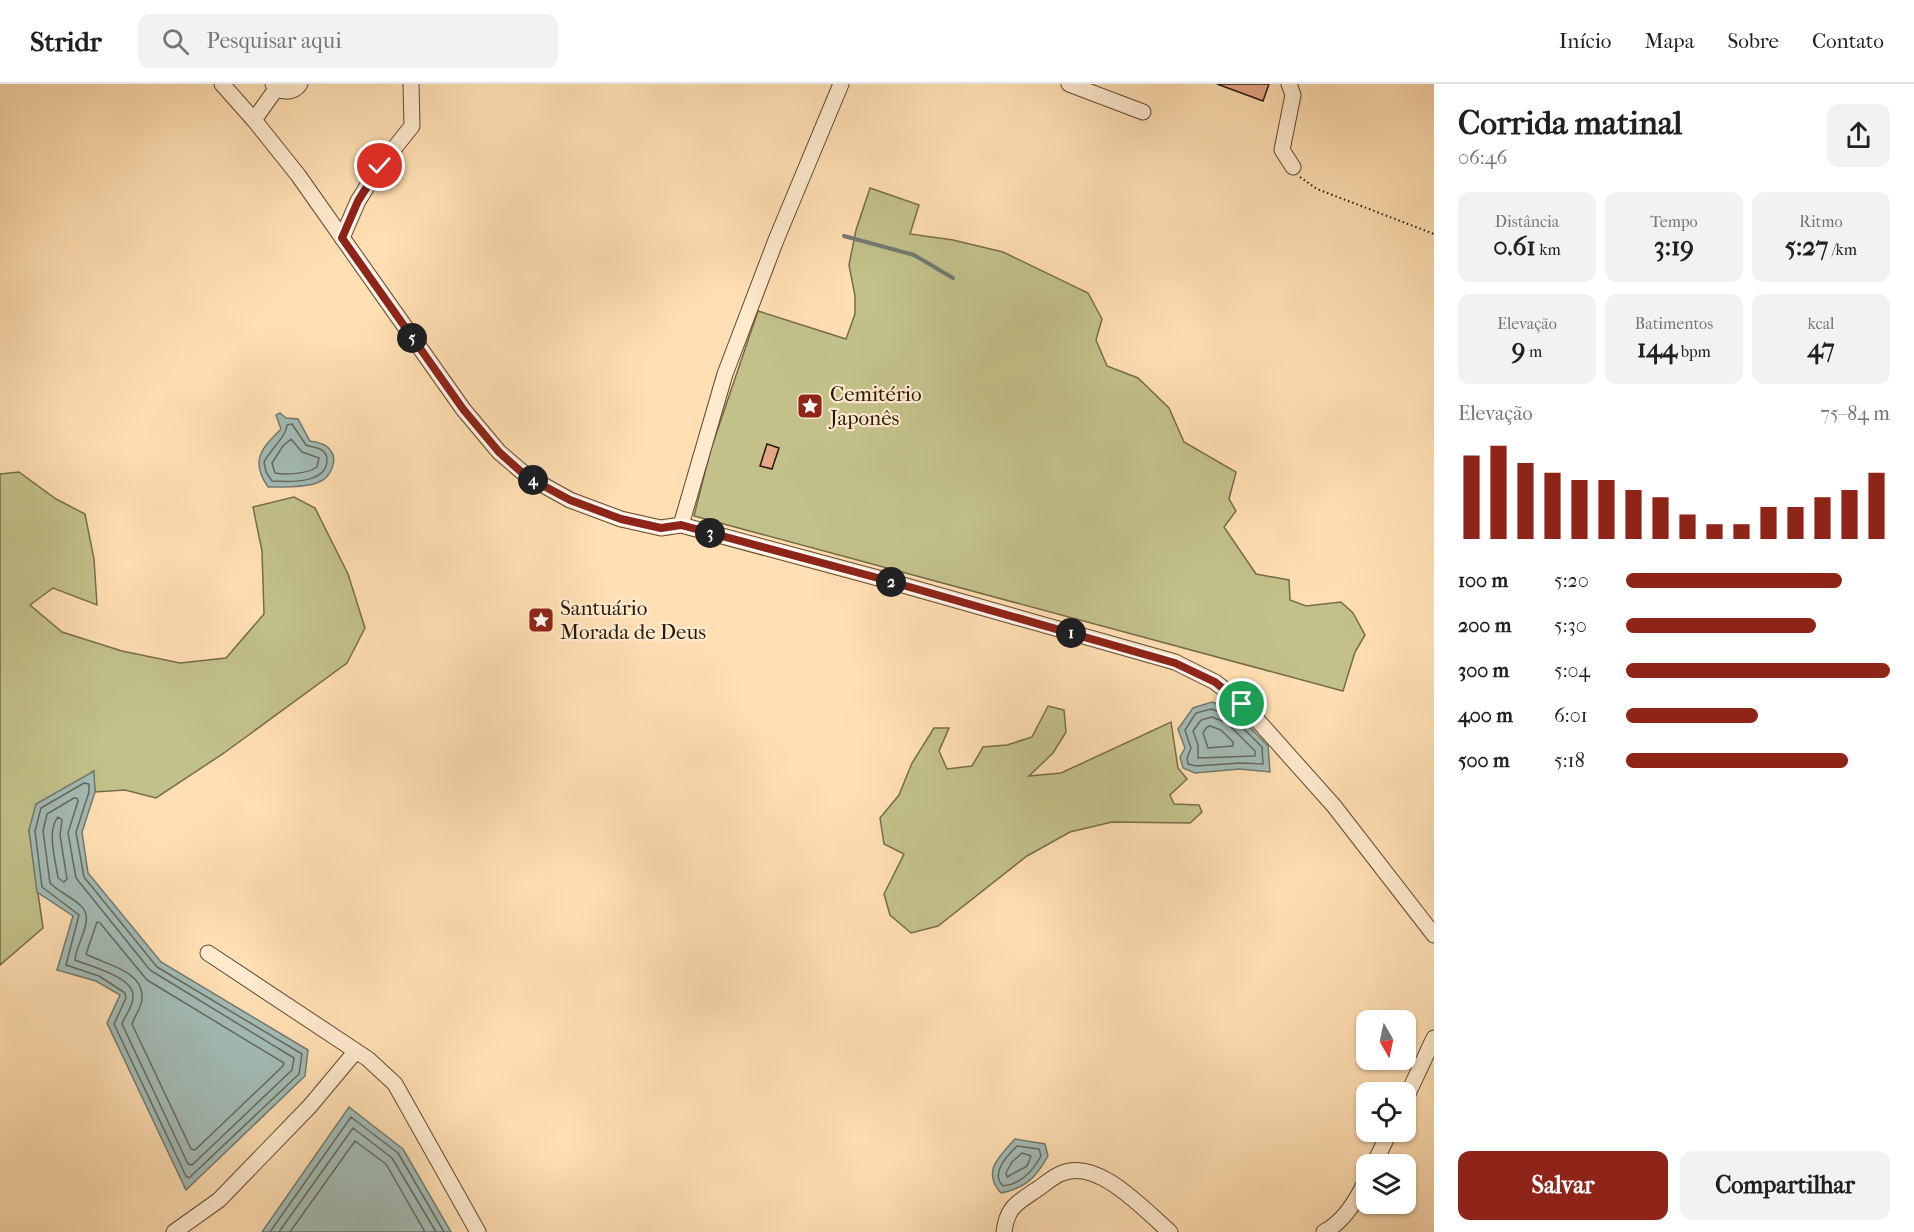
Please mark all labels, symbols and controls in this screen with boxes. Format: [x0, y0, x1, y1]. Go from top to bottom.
search box [138, 14, 558, 68]
text: Stridr [30, 25, 102, 58]
icon: search [159, 25, 192, 58]
text: Pesquisar aqui [207, 28, 342, 54]
text: Início [1559, 29, 1611, 53]
text: Mapa [1644, 29, 1694, 53]
text: Sobre [1727, 29, 1779, 53]
text: Contato [1812, 29, 1884, 53]
text: Corrida matinal [1458, 104, 1682, 143]
button: share [1827, 104, 1890, 167]
pin [354, 140, 405, 191]
text: 06:46 [1458, 146, 1507, 169]
icon: check [363, 149, 396, 182]
text: Distância [1495, 212, 1559, 231]
text: Tempo [1650, 212, 1698, 231]
text: Ritmo [1799, 212, 1843, 231]
text: 0.61 [1493, 231, 1536, 262]
text: 3:19 [1654, 231, 1694, 262]
text: 5:27 [1785, 231, 1828, 262]
text: km [1536, 240, 1561, 259]
text: /km [1828, 240, 1857, 259]
text: Elevação [1497, 314, 1557, 333]
text: Batimentos [1635, 314, 1713, 333]
text: kcal [1808, 314, 1834, 333]
pin: 5 [397, 323, 427, 353]
text: 5 [409, 328, 415, 347]
text: 9 [1512, 333, 1525, 364]
text: 144 [1637, 333, 1677, 364]
text: 47 [1807, 333, 1835, 364]
text: m [1525, 342, 1542, 361]
text: bpm [1677, 342, 1711, 361]
place label: Cemitério Japonês [828, 382, 922, 430]
place icon: Cemitério Japonês [795, 391, 825, 421]
text: Elevação [1458, 402, 1533, 425]
text: 75–84 m [1820, 402, 1890, 425]
pin: 4 [518, 465, 548, 495]
text: 4 [528, 470, 538, 489]
pin: 3 [695, 518, 725, 548]
text: 3 [707, 523, 713, 542]
pin: 2 [876, 567, 906, 597]
text: 100 m [1458, 569, 1508, 592]
text: 5:20 [1554, 569, 1589, 592]
text: 2 [887, 572, 895, 591]
place label: Santuário Morada de Deus [560, 596, 706, 644]
place icon: Santuário Morada de Deus [526, 605, 556, 635]
text: 200 m [1458, 614, 1511, 637]
text: 5:30 [1554, 614, 1587, 637]
pin: 1 [1056, 618, 1086, 648]
text: 1 [1068, 623, 1074, 642]
text: 300 m [1458, 659, 1509, 682]
text: 5:04 [1554, 659, 1590, 682]
pin [1216, 678, 1267, 729]
icon: arrive [1225, 687, 1258, 720]
text: 400 m [1458, 704, 1513, 727]
text: 6:01 [1554, 704, 1588, 727]
text: 500 m [1458, 749, 1510, 772]
text: 5:18 [1554, 749, 1585, 772]
north arrow [1356, 1010, 1416, 1070]
map controls [1356, 1010, 1416, 1214]
button: locate [1356, 1082, 1416, 1142]
button: Salvar [1458, 1151, 1668, 1220]
button: Compartilhar [1680, 1151, 1890, 1220]
button: layers [1356, 1154, 1416, 1214]

